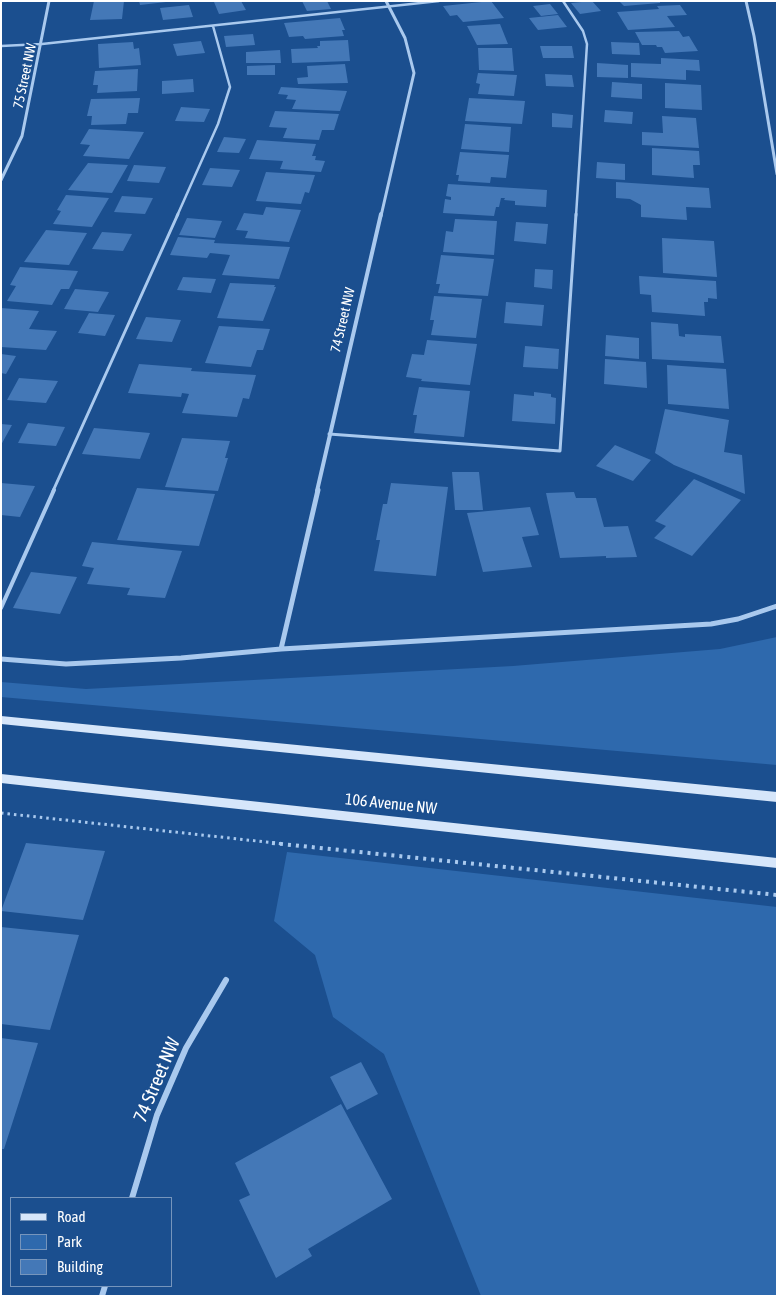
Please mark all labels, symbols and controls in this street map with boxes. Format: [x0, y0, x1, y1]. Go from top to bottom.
street label: 75 Street NW [10, 42, 40, 110]
street label: 74 Street NW [327, 286, 359, 354]
street label: 106 Avenue NW [344, 790, 438, 818]
street label: 74 Street NW [129, 1034, 185, 1126]
legend [10, 1197, 172, 1287]
text: Road [57, 1208, 86, 1225]
text: Park [57, 1233, 82, 1250]
text: Building [57, 1258, 103, 1275]

